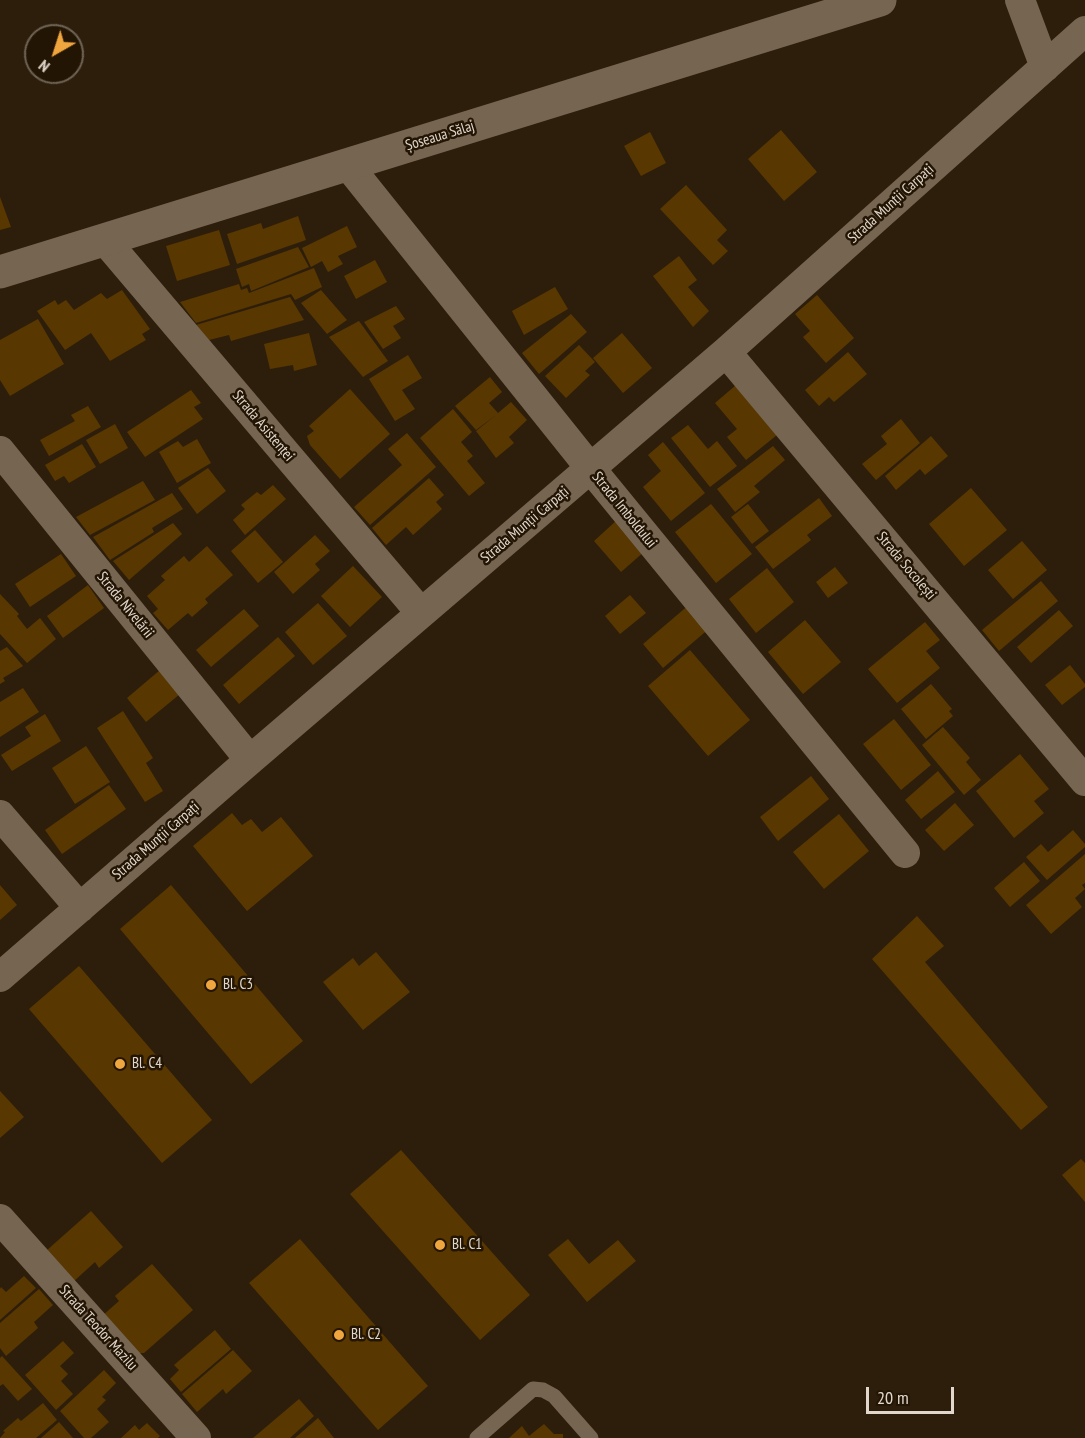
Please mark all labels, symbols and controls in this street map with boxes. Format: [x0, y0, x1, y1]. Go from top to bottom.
north arrow [24, 24, 84, 84]
text: N [34, 56, 54, 77]
street label: Șoseaua Sălaj [403, 117, 477, 155]
street label: Strada Munții Carpați [844, 161, 938, 247]
street label: Strada Asistenței [228, 387, 298, 465]
street label: Strada Imboldului [588, 468, 660, 552]
street label: Strada Munții Carpați [477, 483, 573, 567]
street label: Strada Socolești [872, 528, 940, 604]
street label: Strada Nivelării [93, 568, 157, 642]
street label: Strada Munții Carpați [109, 798, 203, 884]
place label: Bl. C3 [223, 976, 253, 994]
marker: Bl. C3 [204, 978, 218, 992]
place label: Bl. C4 [132, 1055, 162, 1073]
marker: Bl. C4 [113, 1057, 127, 1071]
place label: Bl. C1 [452, 1236, 482, 1254]
marker: Bl. C1 [433, 1238, 447, 1252]
street label: Strada Teodor Mazilu [55, 1282, 141, 1374]
place label: Bl. C2 [351, 1326, 381, 1344]
marker: Bl. C2 [332, 1328, 346, 1342]
scale bar [869, 1375, 958, 1413]
text: 20 m [877, 1386, 909, 1409]

